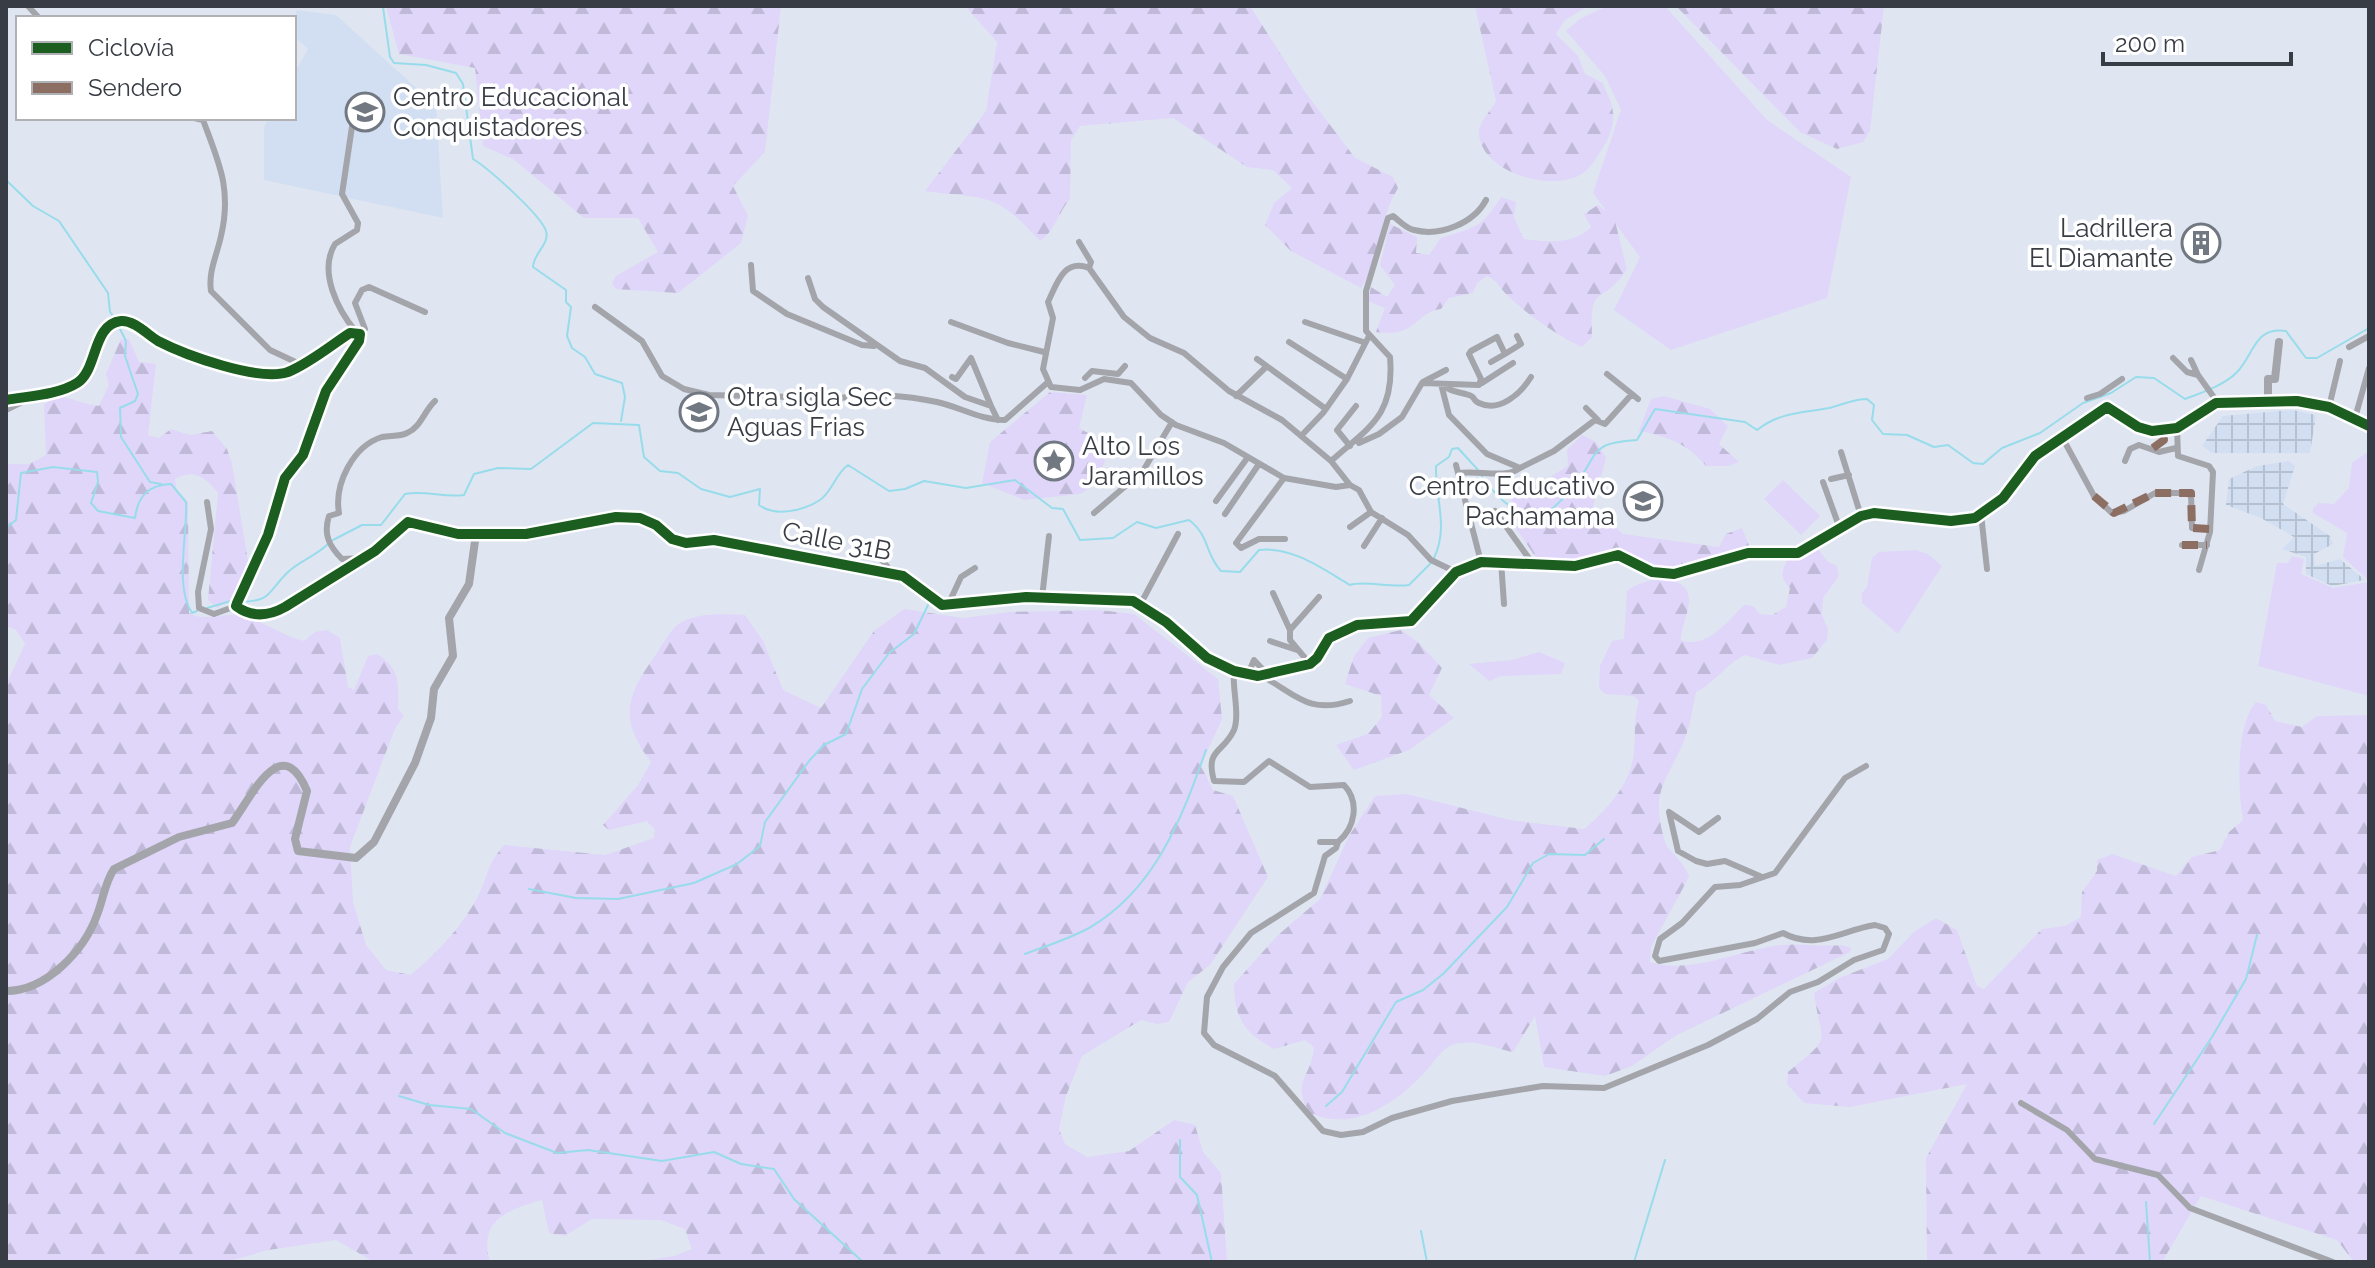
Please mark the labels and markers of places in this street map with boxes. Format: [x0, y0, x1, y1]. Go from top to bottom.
place label: Centro Educacional Conquistadores [393, 82, 629, 142]
school or university icon: Centro Educacional Conquistadores [344, 91, 386, 133]
place label: Ladrillera El Diamante [2029, 213, 2173, 273]
building icon: Ladrillera El Diamante [2180, 222, 2222, 264]
place label: Otra sigla Sec Aguas Frias [727, 382, 893, 442]
school or university icon: Otra sigla Sec Aguas Frias [678, 391, 720, 433]
place label: Alto Los Jaramillos [1082, 431, 1203, 491]
place icon: Alto Los Jaramillos [1033, 440, 1075, 482]
place label: Centro Educativo Pachamama [1409, 471, 1615, 531]
school or university icon: Centro Educativo Pachamama [1622, 480, 1664, 522]

